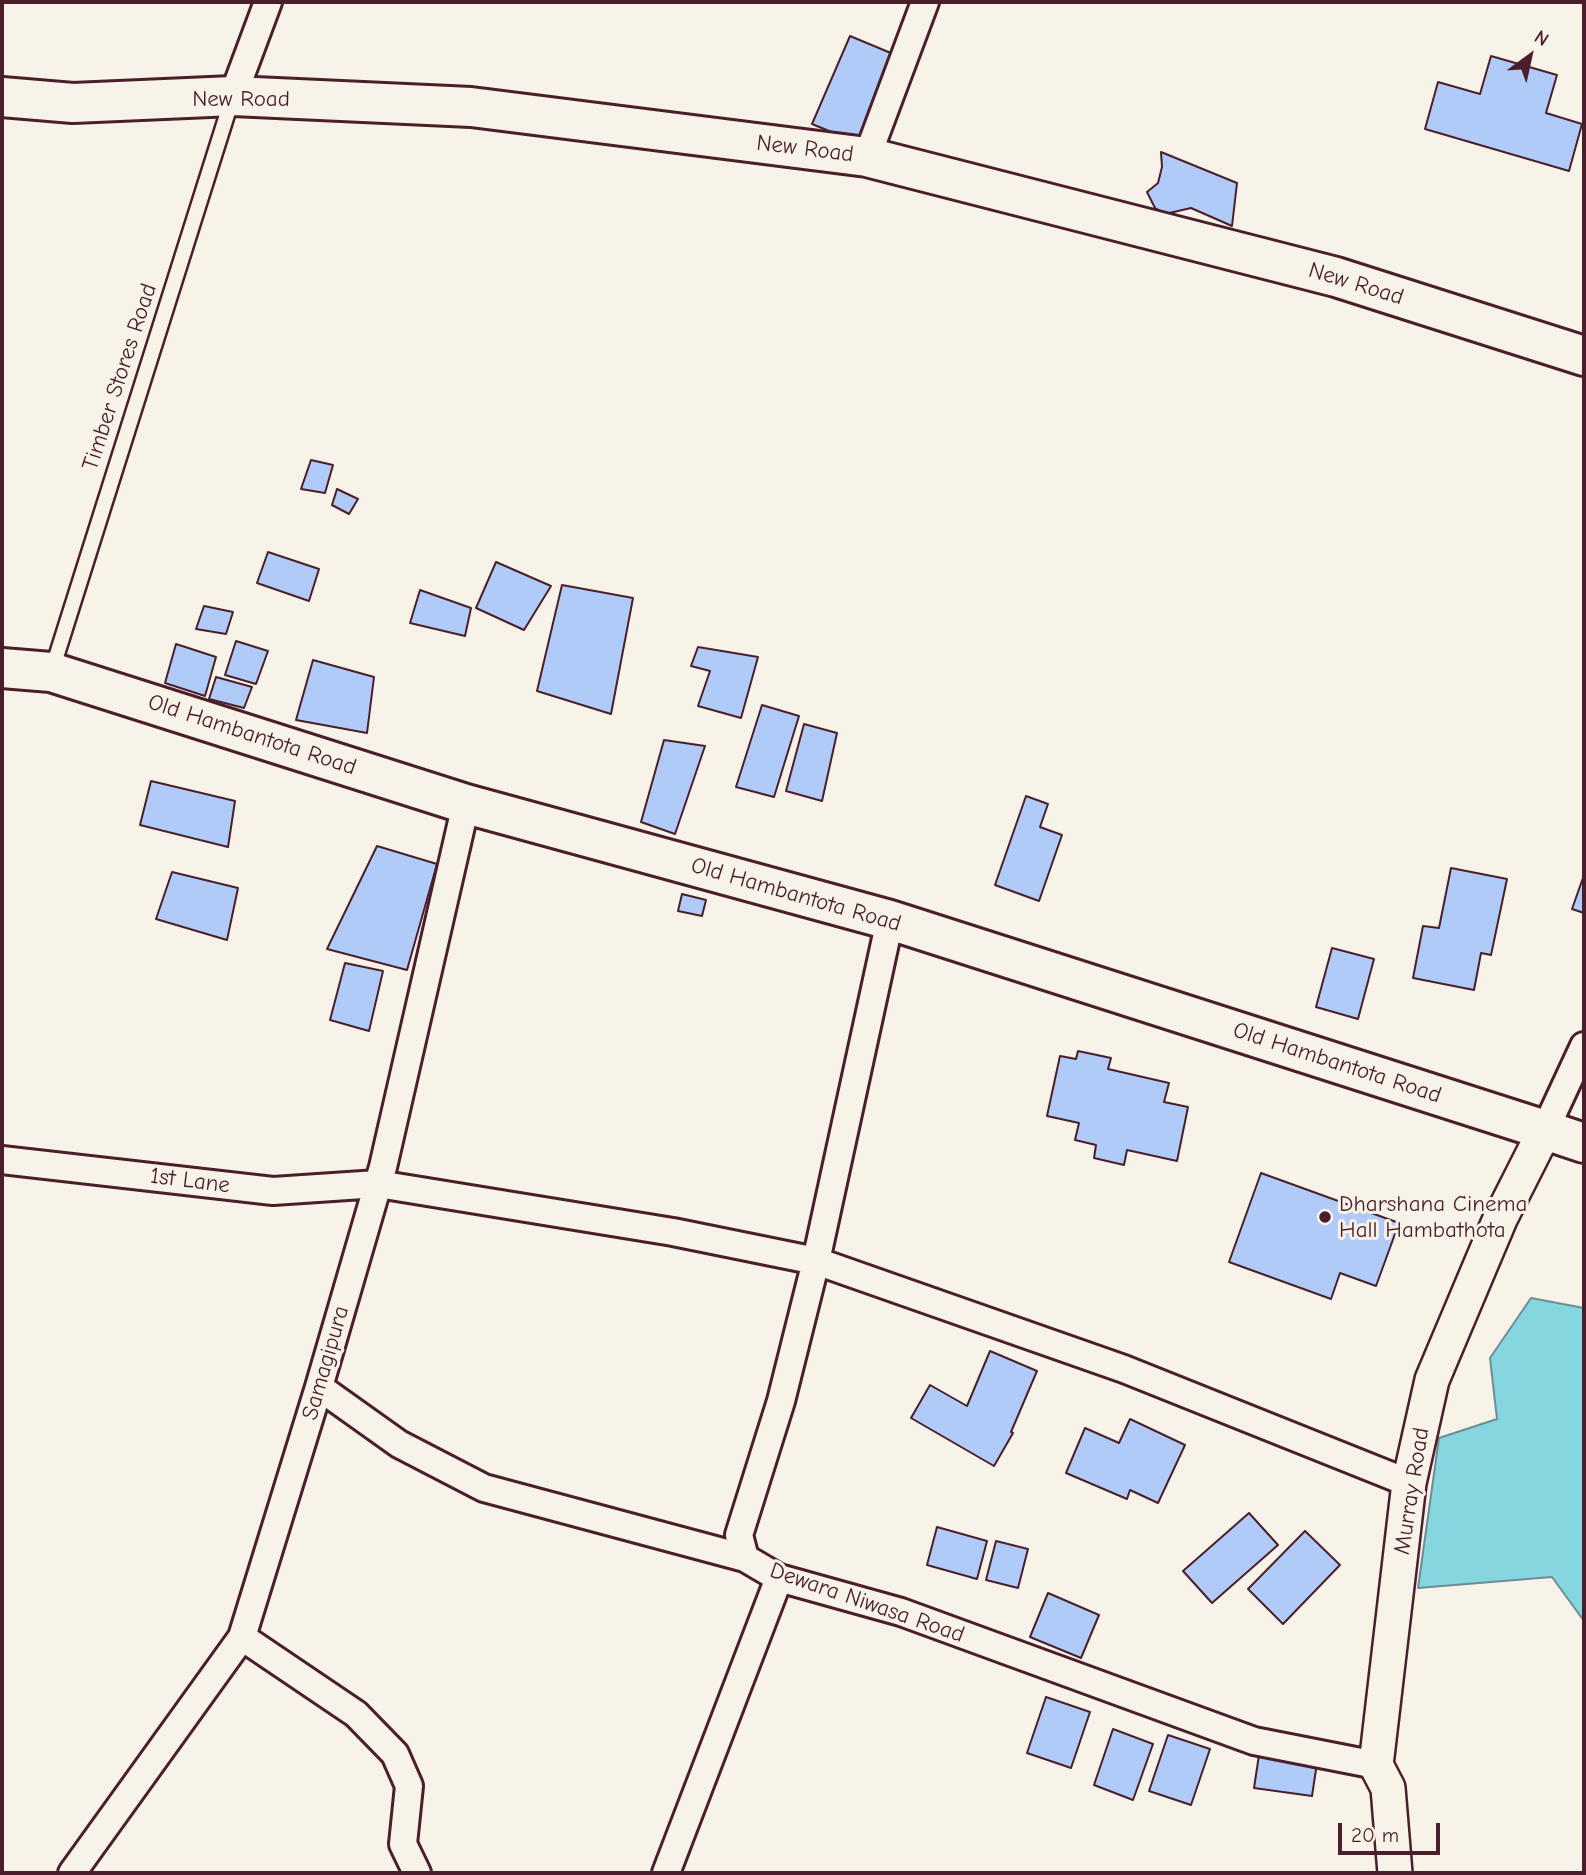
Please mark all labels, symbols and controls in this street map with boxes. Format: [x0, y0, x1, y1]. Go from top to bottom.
north arrow [1495, 21, 1565, 91]
text: N [1530, 26, 1553, 51]
street label: New Road [192, 85, 290, 113]
street label: New Road [755, 129, 855, 169]
street label: New Road [1305, 257, 1407, 311]
street label: Timber Stores Road [77, 280, 163, 474]
street label: Old Hambantota Road [144, 688, 360, 782]
street label: Old Hambantota Road [688, 852, 904, 938]
street label: Old Hambantota Road [1229, 1016, 1445, 1110]
street label: 1st Lane [149, 1162, 231, 1200]
place label: Dharshana Cinema Hall Hambathota [1339, 1190, 1527, 1244]
marker: Dharshana Cinema Hall Hambathota [1317, 1209, 1333, 1225]
street label: Samagipura [297, 1303, 355, 1423]
street label: Murray Road [1388, 1425, 1436, 1557]
street label: Dewara Niwasa Road [766, 1557, 968, 1649]
scale bar [1341, 1808, 1442, 1852]
text: 20 m [1351, 1823, 1399, 1847]

